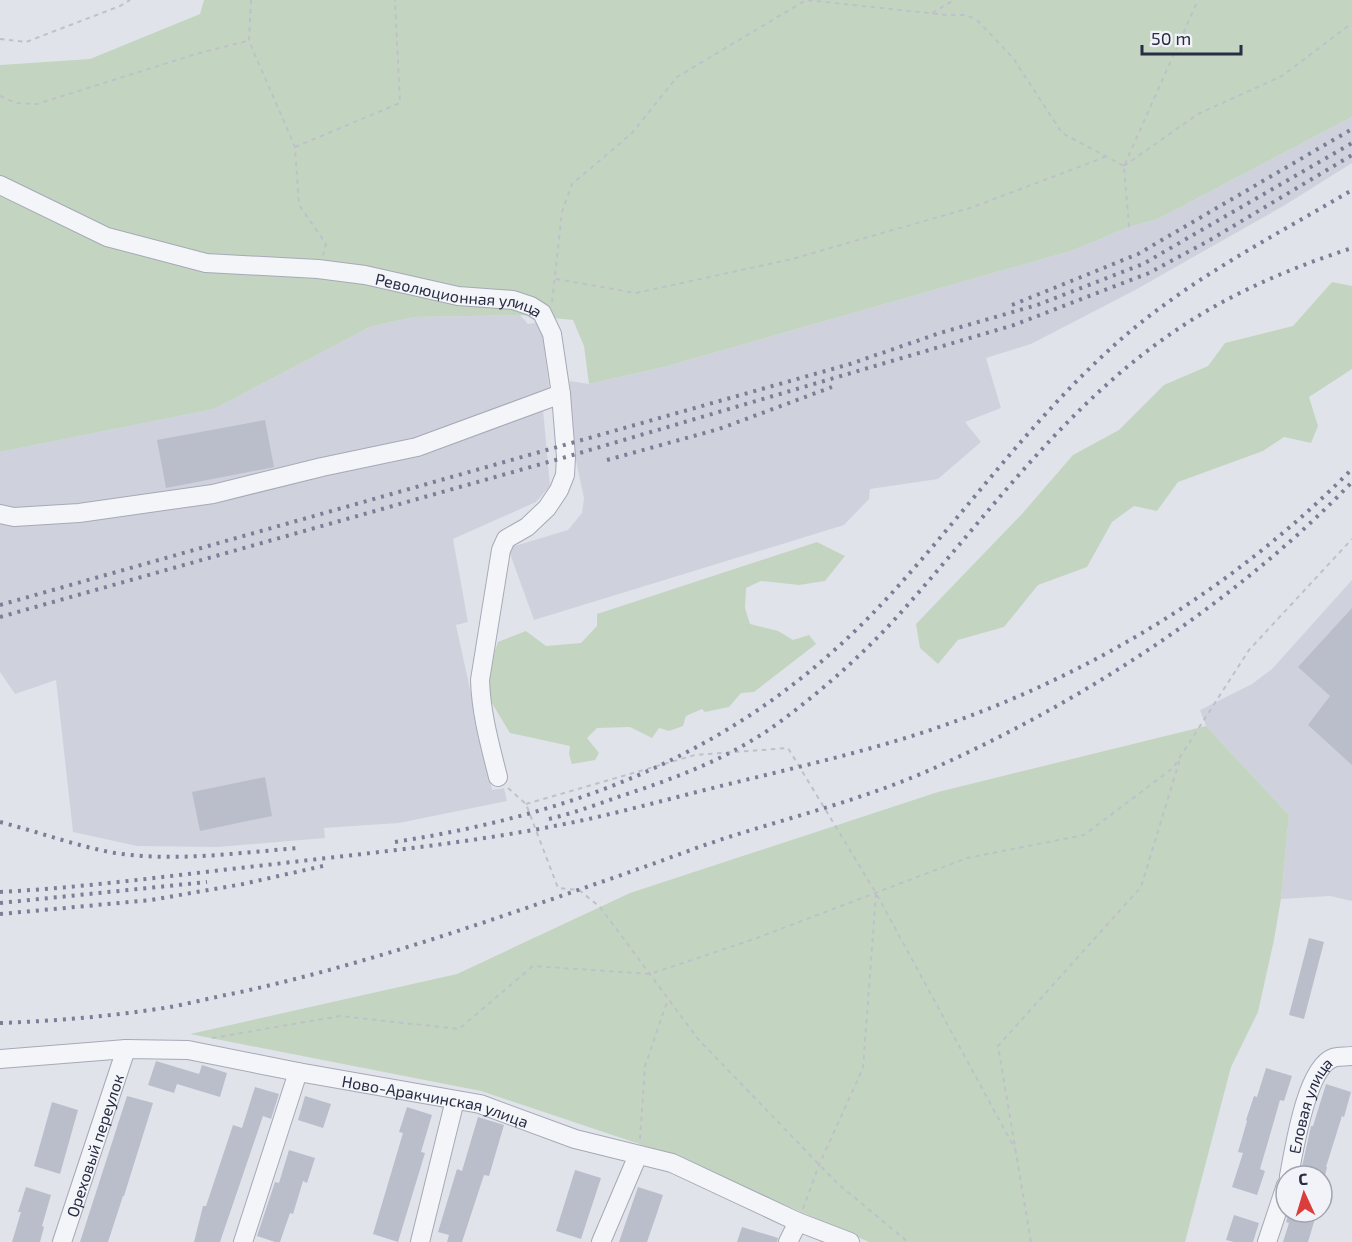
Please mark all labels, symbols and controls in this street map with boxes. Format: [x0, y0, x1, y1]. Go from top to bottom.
scale bar [1142, 18, 1241, 56]
text: 50 m [1151, 27, 1191, 49]
street label: Революционная улица [374, 268, 546, 320]
street label: Еловая улица [1284, 1053, 1335, 1155]
street label: Ново-Аракчинская улица [340, 1070, 531, 1131]
street label: Ореховый переулок [62, 1071, 127, 1219]
north arrow [1274, 1164, 1334, 1224]
text: С [1298, 1169, 1308, 1188]

